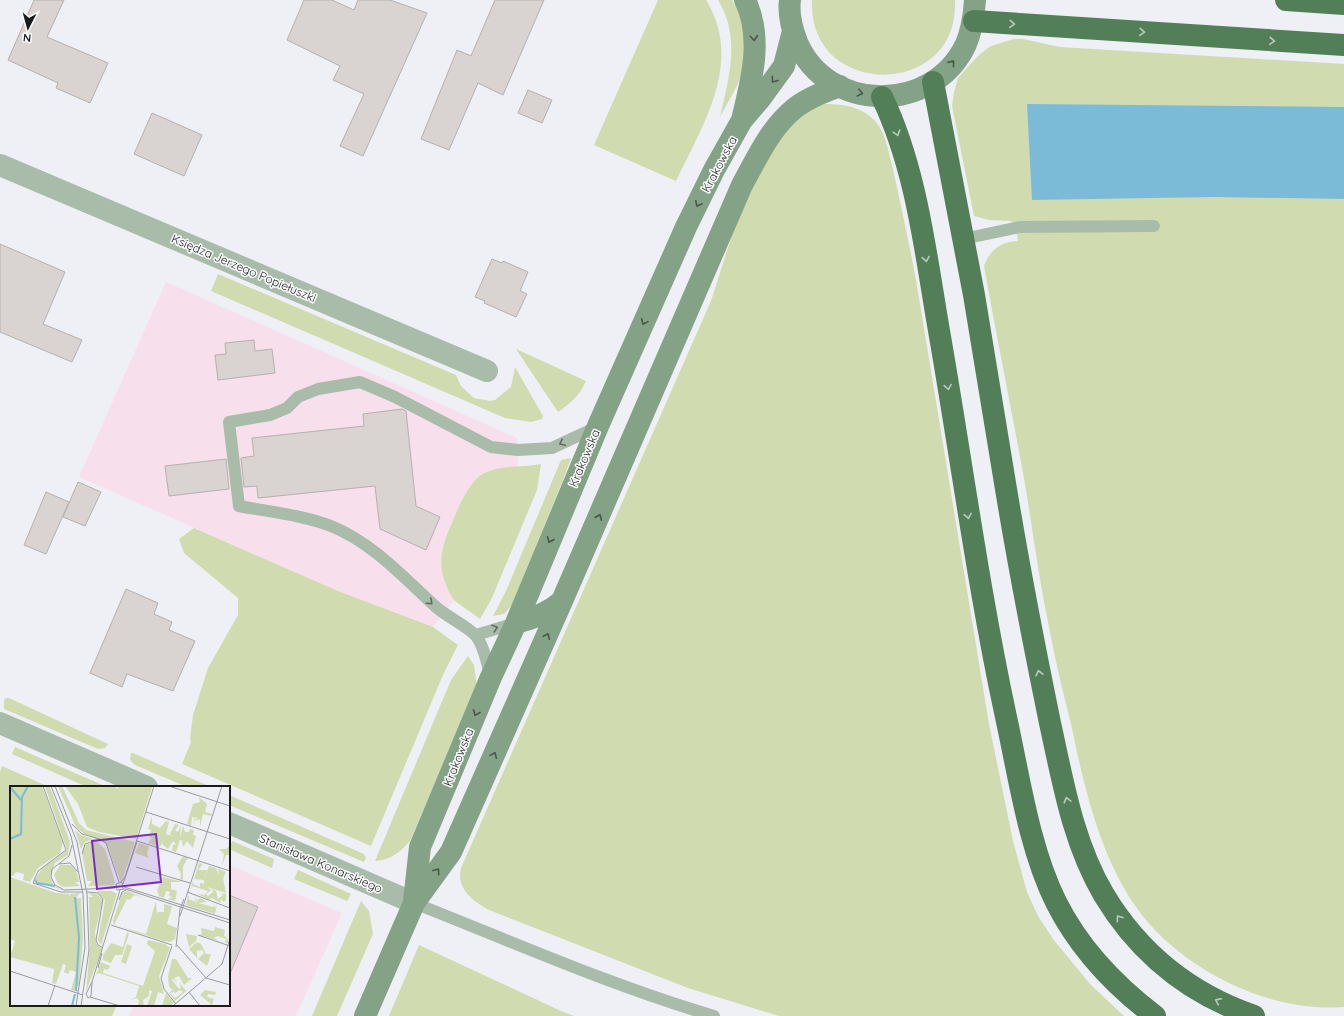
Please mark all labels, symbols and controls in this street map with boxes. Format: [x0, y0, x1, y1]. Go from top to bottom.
north arrow [8, 8, 48, 48]
one-way arrow [1009, 19, 1016, 28]
one-way arrow [1139, 28, 1145, 36]
text: N [22, 31, 32, 45]
one-way arrow [749, 35, 758, 41]
one-way arrow [1269, 36, 1275, 45]
one-way arrow [948, 61, 955, 68]
one-way arrow [772, 75, 779, 82]
one-way arrow [857, 89, 863, 97]
one-way arrow [892, 129, 901, 136]
street label: Krakowska [698, 133, 740, 195]
one-way arrow [695, 200, 703, 207]
street label: Księdza Jerzego Popiełuszki [169, 231, 319, 305]
one-way arrow [922, 256, 930, 262]
one-way arrow [641, 318, 649, 326]
one-way arrow [943, 384, 952, 391]
street label: Krakowska [565, 427, 603, 489]
one-way arrow [559, 438, 567, 446]
one-way arrow [964, 513, 972, 519]
one-way arrow [594, 514, 602, 522]
one-way arrow [547, 536, 555, 543]
one-way arrow [425, 597, 433, 605]
one-way arrow [492, 625, 499, 633]
one-way arrow [542, 633, 550, 641]
one-way arrow [1036, 670, 1044, 676]
one-way arrow [473, 708, 481, 716]
street label: Krakowska [440, 726, 476, 788]
one-way arrow [489, 752, 497, 760]
inset map [10, 786, 230, 1006]
one-way arrow [1064, 797, 1072, 803]
street label: Stanisława Konarskiego [257, 830, 385, 896]
one-way arrow [432, 869, 439, 876]
one-way arrow [1117, 915, 1124, 922]
one-way arrow [1215, 998, 1222, 1006]

